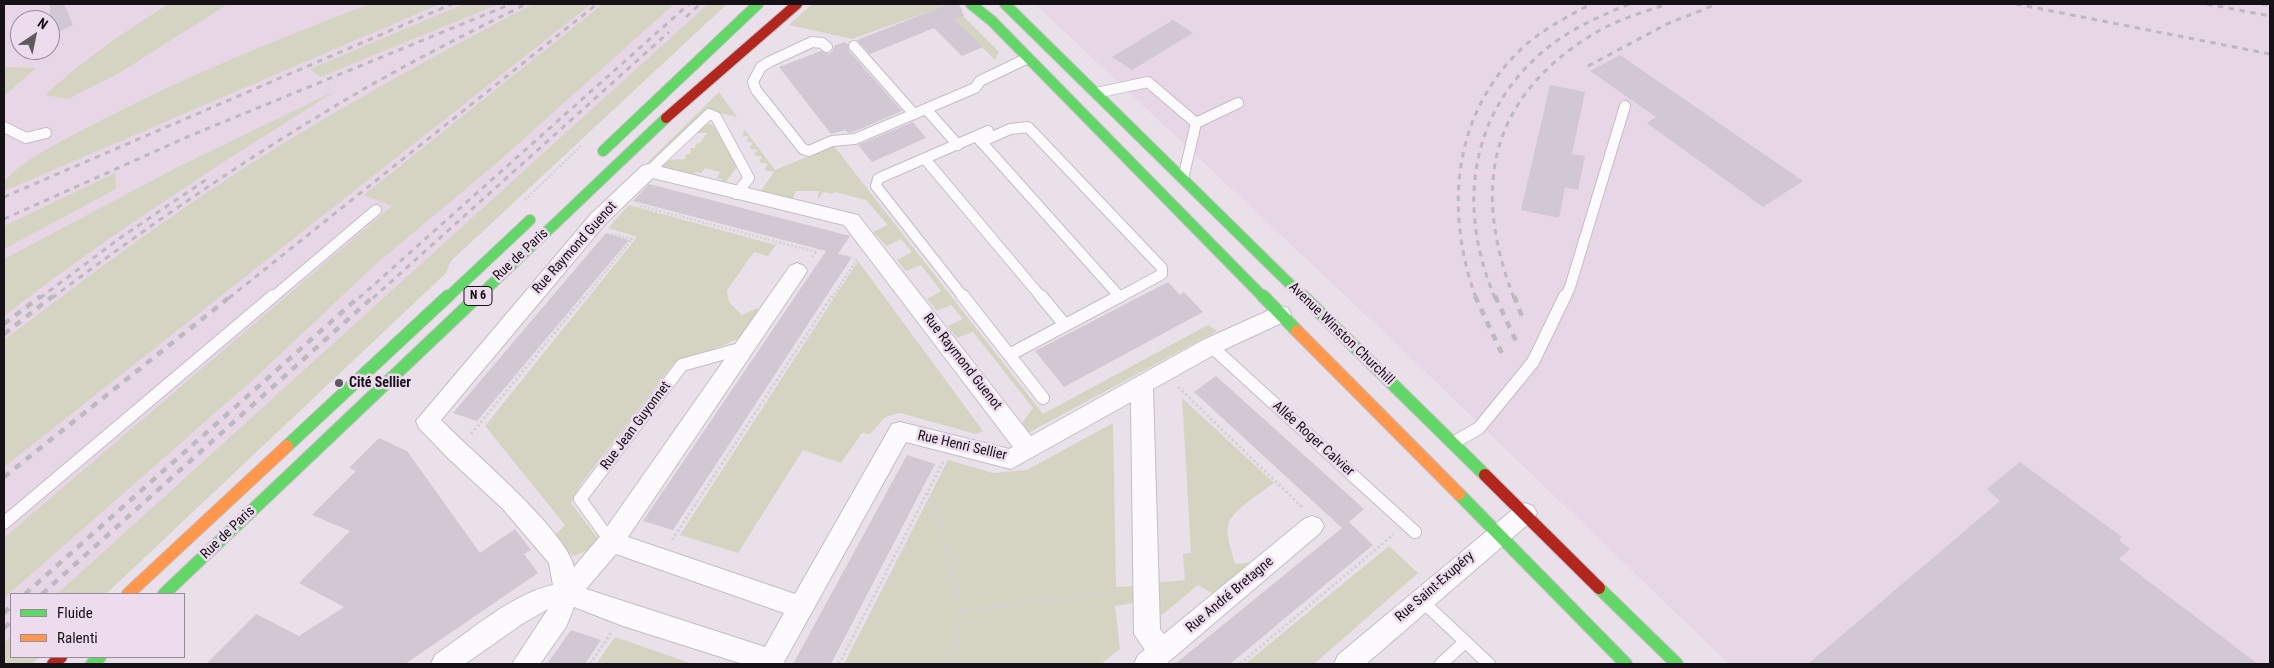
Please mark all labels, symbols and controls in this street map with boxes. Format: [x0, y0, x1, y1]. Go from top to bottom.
north arrow [10, 10, 60, 60]
text: N [35, 14, 51, 32]
street label: Rue Raymond Guenot [529, 199, 621, 297]
street label: Rue de Paris [490, 225, 552, 285]
street label: Avenue Winston Churchill [1285, 279, 1397, 389]
road number: N 6 [464, 286, 492, 306]
street label: Rue Raymond Guenot [919, 310, 1005, 414]
place label: Cité Sellier [349, 375, 411, 391]
marker: Cité Sellier [333, 377, 345, 389]
street label: Rue Jean Guyonnet [597, 379, 675, 473]
street label: Allée Roger Calvier [1269, 398, 1357, 480]
street label: Rue Henri Sellier [916, 428, 1008, 464]
street label: Rue de Paris [197, 503, 259, 563]
street label: Rue Saint-Exupéry [1392, 548, 1478, 626]
street label: Rue André Bretagne [1183, 553, 1277, 637]
legend [10, 593, 185, 658]
text: Fluide [57, 604, 93, 622]
text: Ralenti [57, 629, 98, 647]

